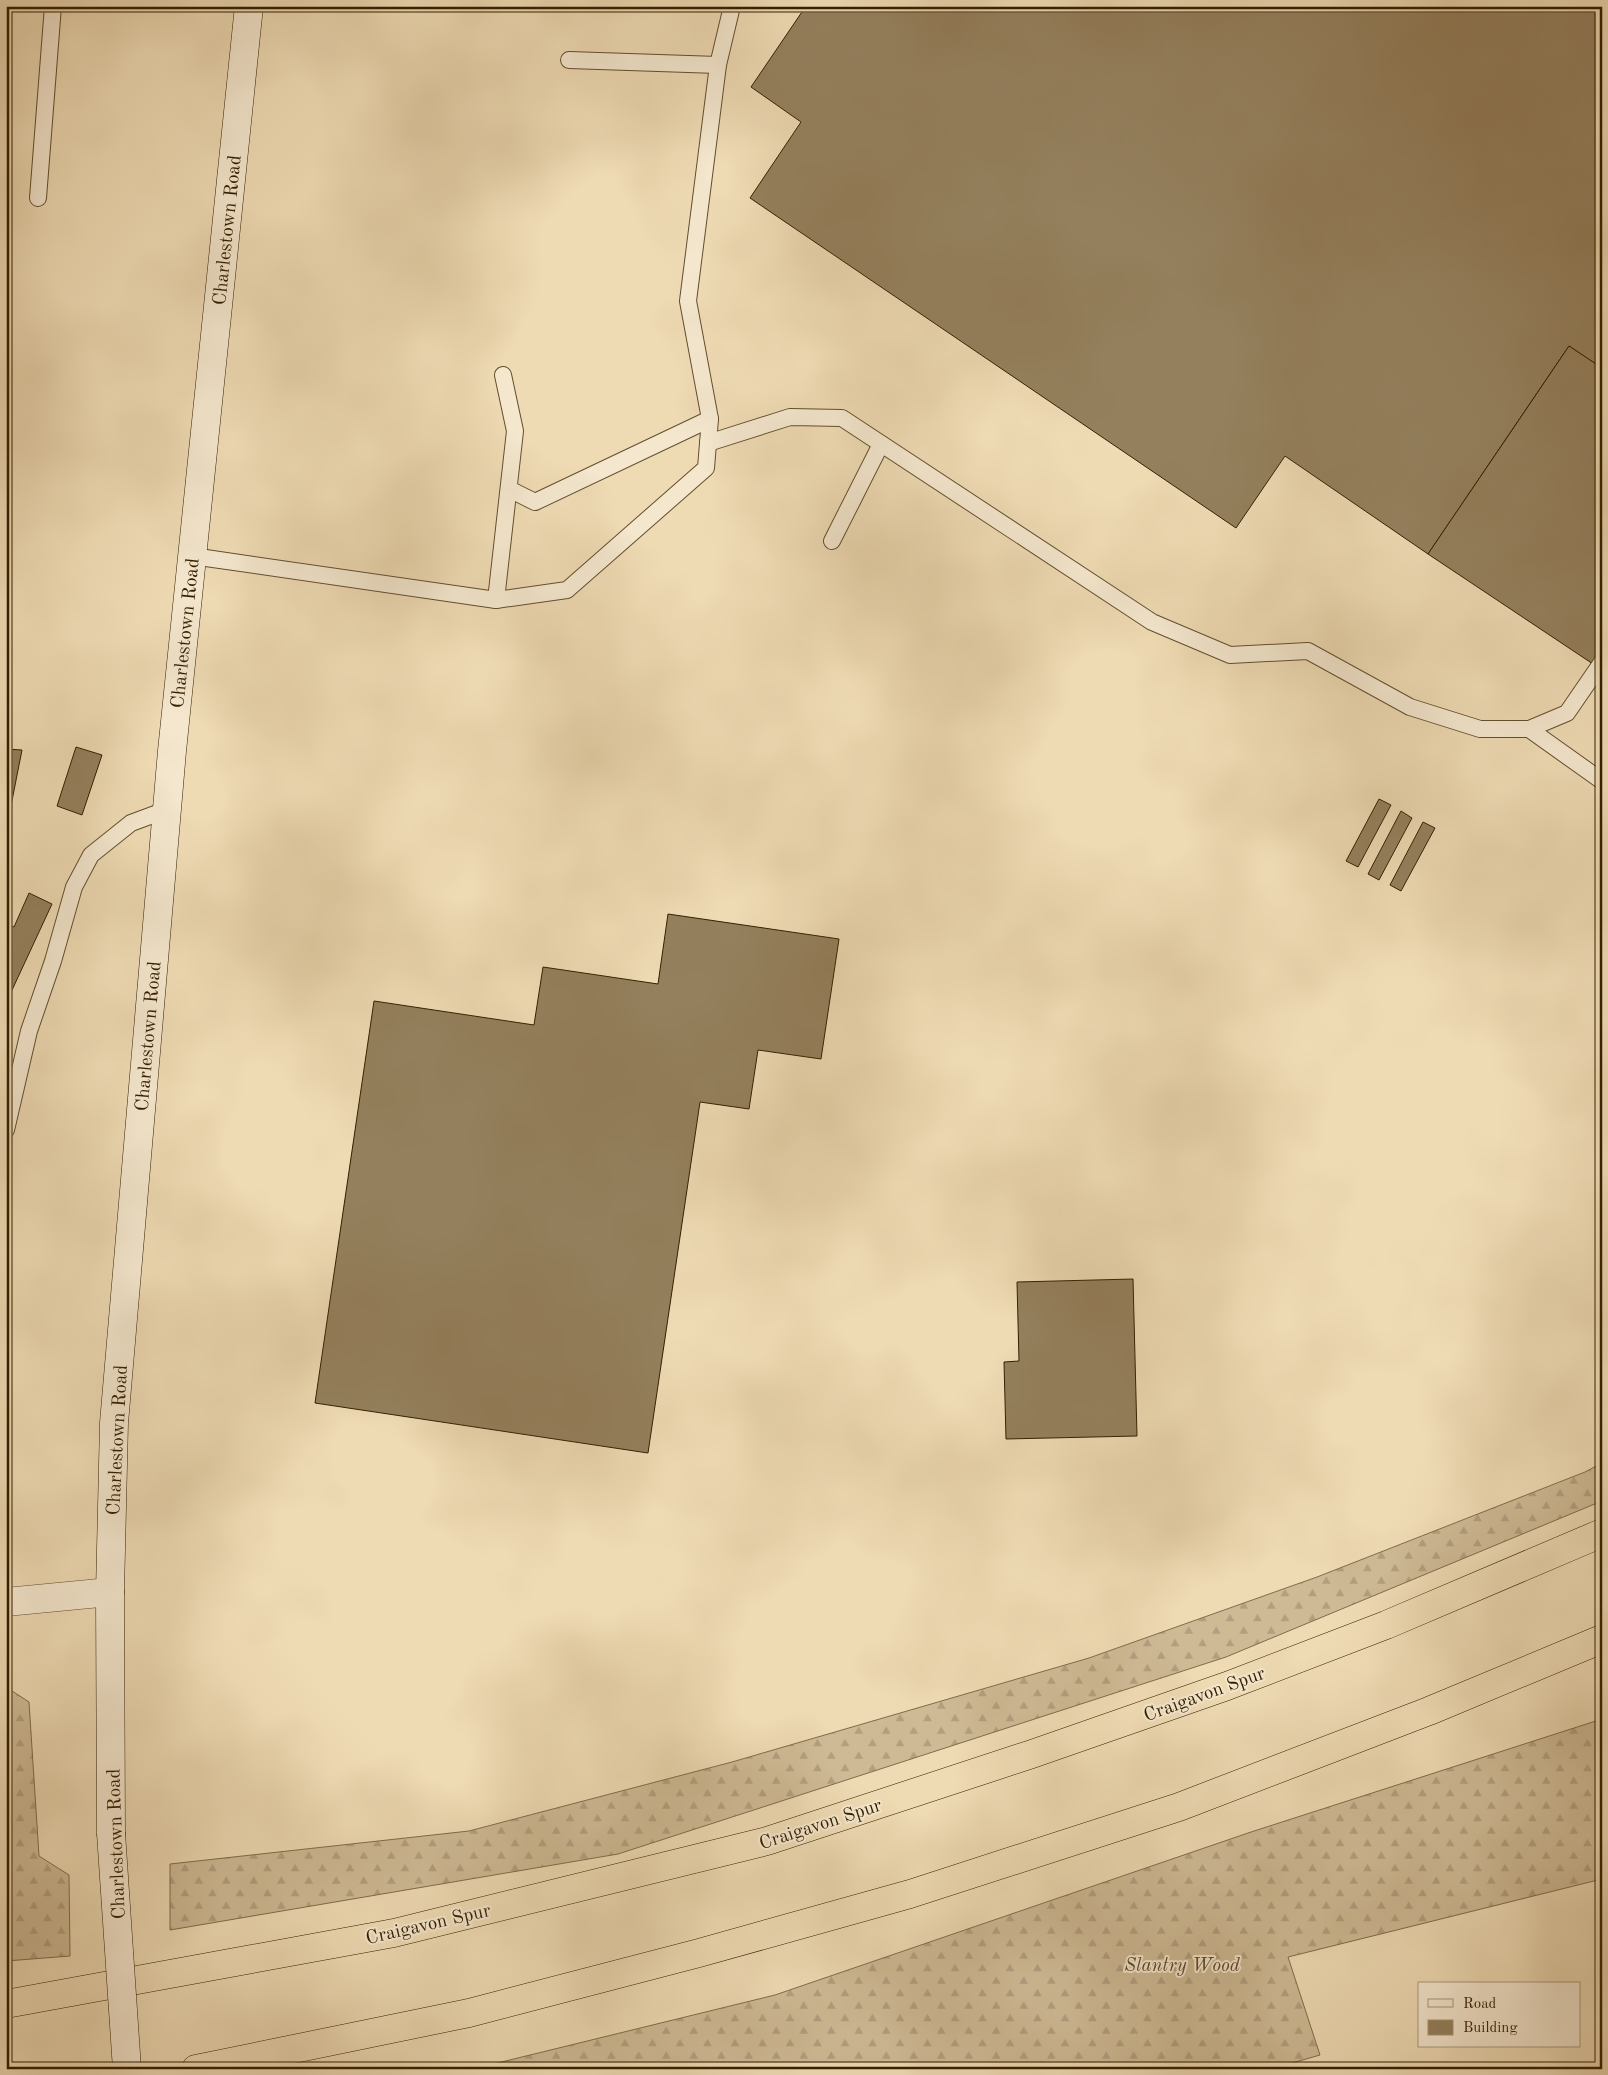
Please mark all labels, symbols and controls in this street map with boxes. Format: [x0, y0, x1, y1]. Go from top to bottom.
street label: Charlestown Road [211, 154, 246, 306]
street label: Charlestown Road [169, 557, 204, 709]
street label: Charlestown Road [133, 960, 166, 1112]
street label: Charlestown Road [105, 1364, 132, 1516]
street label: Craigavon Spur [1142, 1664, 1268, 1726]
street label: Charlestown Road [105, 1768, 130, 1920]
street label: Craigavon Spur [757, 1797, 885, 1854]
street label: Craigavon Spur [364, 1902, 493, 1949]
park label: Slantry Wood [1124, 1957, 1241, 1976]
legend [1418, 1982, 1580, 2048]
text: Road [1463, 1997, 1497, 2012]
text: Building [1463, 2021, 1518, 2036]

